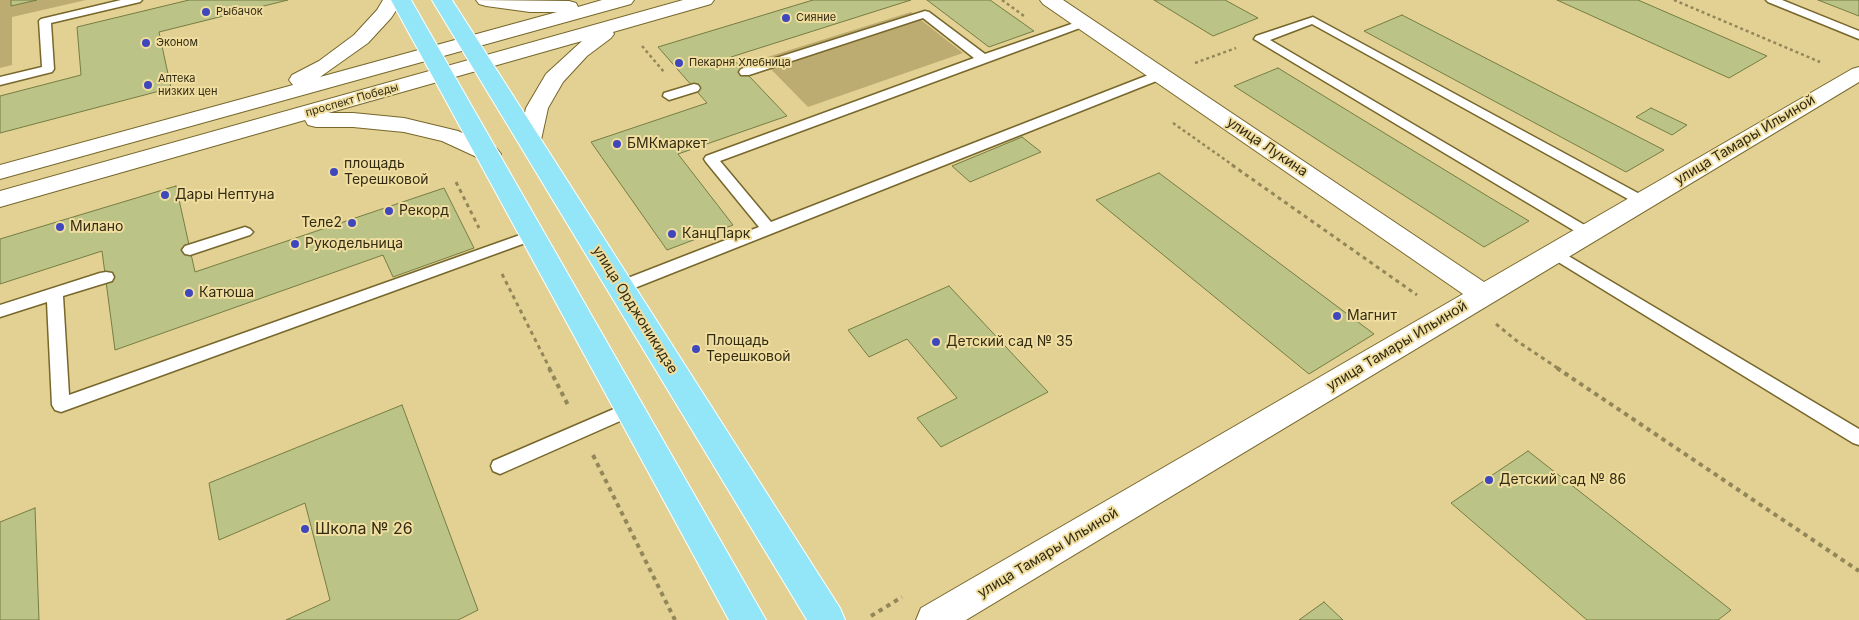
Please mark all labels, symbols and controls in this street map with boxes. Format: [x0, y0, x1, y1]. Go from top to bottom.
place label: Рыбачок [216, 5, 263, 19]
marker: Рыбачок [200, 6, 212, 18]
place label: Сияние [796, 11, 836, 25]
marker: Сияние [780, 12, 792, 24]
place label: Эконом [156, 36, 198, 50]
marker: Эконом [140, 37, 152, 49]
place label: Пекарня Хлебница [689, 56, 791, 70]
marker: Пекарня Хлебница [673, 57, 685, 69]
place label: Аптека низких цен [158, 72, 217, 98]
marker: Аптека низких цен [142, 79, 154, 91]
street label: проспект Победы [304, 80, 400, 120]
street label: улица Тамары Ильиной [1672, 91, 1818, 189]
street label: улица Лукина [1223, 114, 1311, 180]
place label: БМКмаркет [627, 136, 707, 152]
marker: БМКмаркет [611, 138, 623, 150]
place label: площадь Терешковой [344, 156, 429, 188]
marker: площадь Терешковой [328, 166, 340, 178]
place label: Дары Нептуна [175, 187, 275, 203]
marker: Дары Нептуна [159, 189, 171, 201]
place label: Рекорд [399, 203, 449, 219]
marker: Рекорд [383, 205, 395, 217]
place label: Теле2 [301, 215, 342, 231]
marker: Теле2 [346, 217, 358, 229]
place label: Милано [70, 219, 124, 235]
marker: Милано [54, 221, 66, 233]
place label: КанцПарк [682, 226, 750, 242]
marker: КанцПарк [666, 228, 678, 240]
place label: Рукодельница [305, 236, 403, 252]
marker: Рукодельница [289, 238, 301, 250]
street label: улица Орджоникидзе [589, 243, 681, 377]
place label: Катюша [199, 285, 254, 301]
marker: Катюша [183, 287, 195, 299]
street label: улица Тамары Ильиной [1324, 297, 1470, 395]
place label: Магнит [1347, 308, 1397, 324]
marker: Магнит [1331, 310, 1343, 322]
place label: Площадь Терешковой [706, 333, 791, 366]
place label: Детский сад № 35 [946, 334, 1073, 350]
marker: Детский сад № 35 [930, 336, 942, 348]
marker: Площадь Терешковой [690, 343, 702, 355]
place label: Детский сад № 86 [1499, 472, 1626, 488]
marker: Детский сад № 86 [1483, 474, 1495, 486]
street label: улица Тамары Ильиной [975, 504, 1121, 602]
place label: Школа № 26 [315, 519, 413, 539]
marker: Школа № 26 [299, 523, 311, 535]

